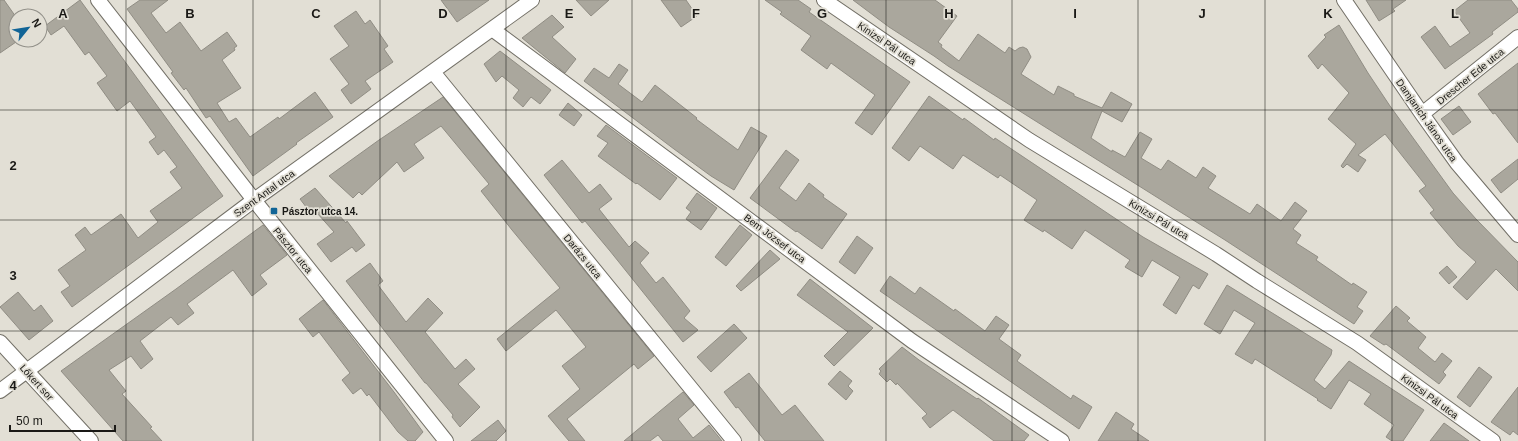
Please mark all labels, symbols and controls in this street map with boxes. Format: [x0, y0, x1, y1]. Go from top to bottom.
text: A [58, 6, 68, 21]
text: B [185, 6, 195, 21]
text: C [311, 6, 321, 21]
text: D [438, 6, 448, 21]
text: E [565, 6, 574, 21]
text: F [692, 6, 700, 21]
text: G [817, 6, 827, 21]
text: H [944, 6, 954, 21]
text: I [1073, 6, 1077, 21]
text: J [1198, 6, 1206, 21]
text: K [1323, 6, 1333, 21]
text: L [1451, 6, 1459, 21]
north arrow [8, 8, 48, 48]
text: N [29, 17, 44, 29]
street label: Kinizsi Pál utca [856, 20, 918, 67]
street label: Drescher Ede utca [1435, 46, 1506, 107]
street label: Damjanich János utca [1394, 77, 1460, 164]
text: 2 [9, 158, 17, 173]
street label: Szent Antal utca [232, 167, 297, 219]
street label: Kinizsi Pál utca [1127, 197, 1191, 242]
marker: Pásztor utca 14. [269, 206, 279, 216]
place label: Pásztor utca 14. [282, 206, 358, 217]
street label: Bem József utca [742, 212, 808, 265]
street label: Pásztor utca [271, 225, 315, 276]
street label: Darázs utca [562, 232, 604, 281]
text: 3 [9, 268, 17, 283]
street label: Lőkert sor [18, 362, 56, 403]
street label: Kinizsi Pál utca [1399, 372, 1461, 421]
text: 4 [9, 378, 17, 393]
scale bar [10, 407, 115, 433]
text: 50 m [16, 414, 43, 428]

